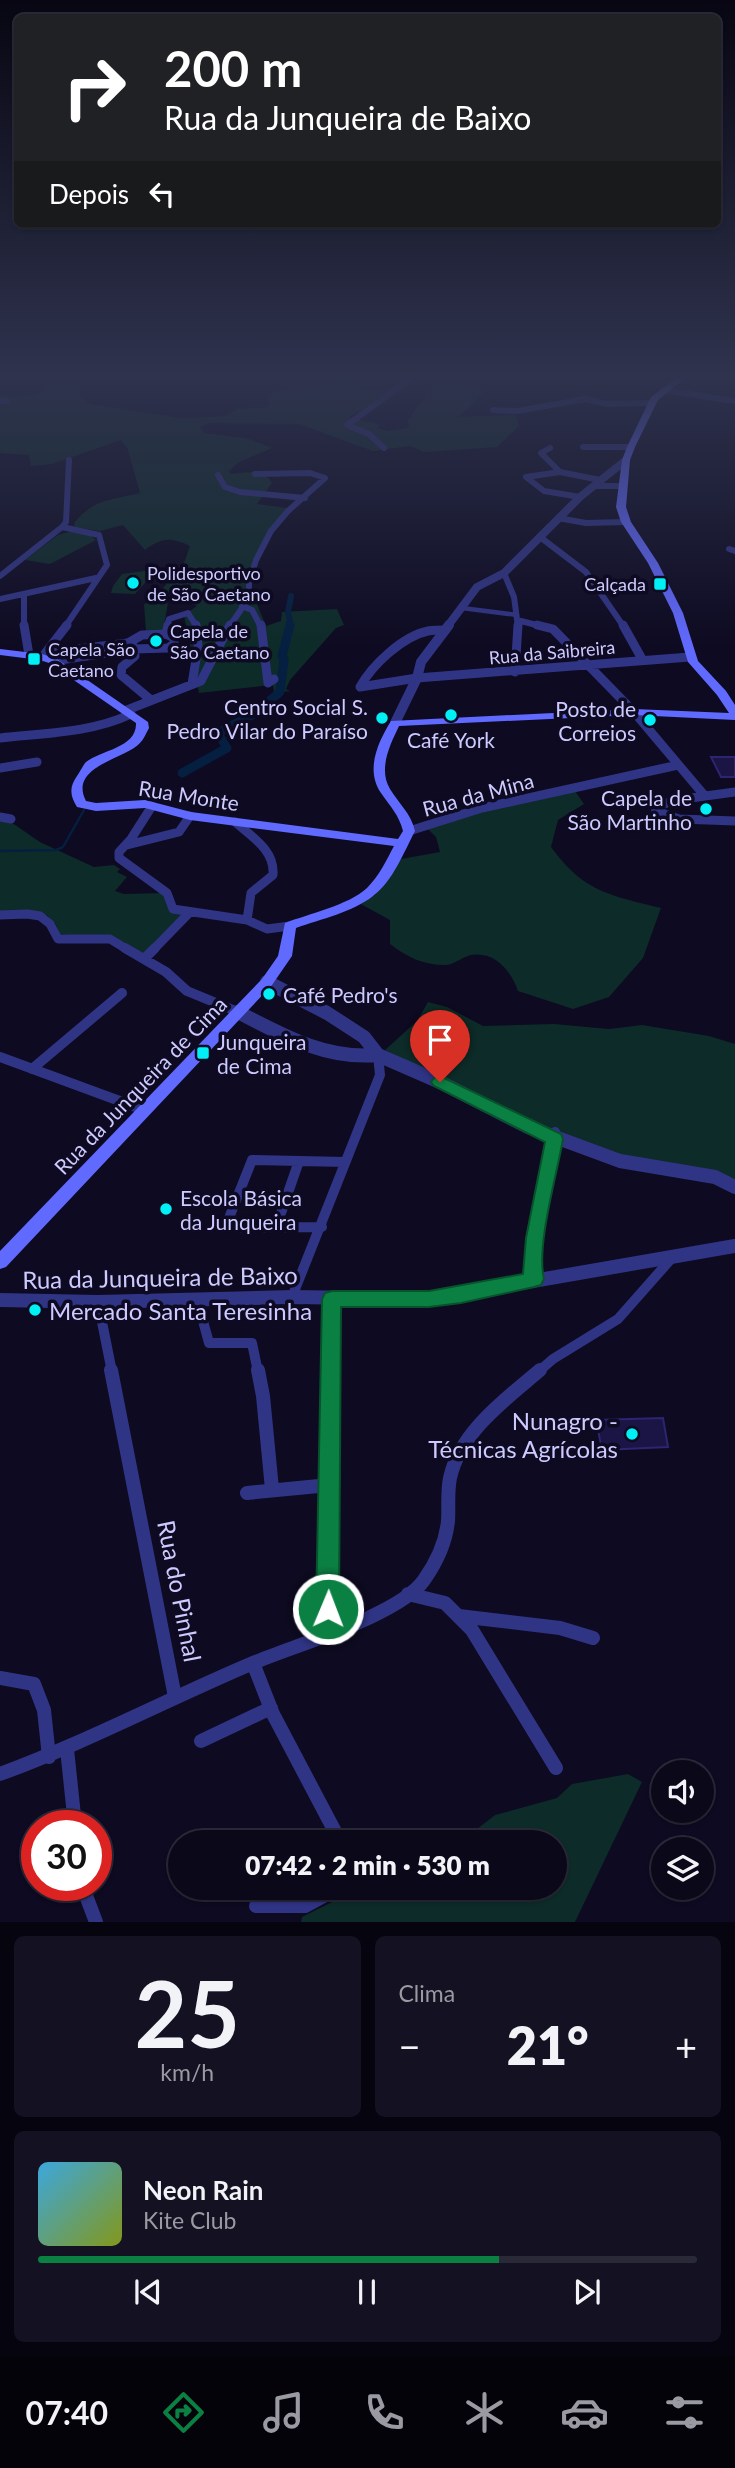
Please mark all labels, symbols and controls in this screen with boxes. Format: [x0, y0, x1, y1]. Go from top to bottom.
text: 200 m [164, 39, 302, 97]
icon: right [49, 42, 140, 133]
text: Rua da Junqueira de Baixo [164, 98, 531, 137]
icon: left [143, 175, 181, 213]
text: Depois [49, 178, 129, 210]
place label: Polidesportivo de São Caetano [147, 562, 271, 605]
place label: Calçada [584, 573, 646, 595]
marker: Polidesportivo de São Caetano [125, 575, 141, 591]
marker: Calçada [652, 576, 668, 592]
place label: Capela de São Caetano [170, 620, 269, 663]
marker: Capela de São Caetano [148, 633, 164, 649]
street label: Rua da Saibreira [488, 636, 616, 668]
place label: Capela São Caetano [48, 638, 135, 681]
marker: Capela São Caetano [26, 651, 42, 667]
place label: Centro Social S. Pedro Vilar do Paraíso [166, 694, 368, 743]
place label: Posto de Correios [555, 696, 636, 745]
marker: Café York [443, 707, 459, 723]
marker: Centro Social S. Pedro Vilar do Paraíso [374, 710, 390, 726]
marker: Posto de Correios [642, 712, 658, 728]
place label: Café York [407, 727, 495, 752]
street label: Rua da Mina [420, 767, 536, 821]
street label: Rua Monte [137, 775, 241, 815]
place label: Capela de São Martinho [567, 785, 692, 834]
marker: Capela de São Martinho [698, 801, 714, 817]
place label: Café Pedro's [283, 982, 398, 1007]
marker: Café Pedro's [261, 986, 277, 1002]
street label: Rua da Junqueira de Cima [49, 991, 231, 1179]
pin [410, 1010, 470, 1082]
icon: arrive [421, 1021, 459, 1059]
place label: Junqueira de Cima [217, 1029, 307, 1078]
marker: Junqueira de Cima [195, 1045, 211, 1061]
place label: Escola Básica da Junqueira [180, 1185, 302, 1234]
marker: Escola Básica da Junqueira [158, 1201, 174, 1217]
street label: Rua da Junqueira de Baixo [22, 1260, 298, 1294]
place label: Mercado Santa Teresinha [49, 1296, 312, 1325]
marker: Mercado Santa Teresinha [27, 1302, 43, 1318]
place label: Nunagro - Técnicas Agrícolas [428, 1406, 618, 1463]
marker: Nunagro - Técnicas Agrícolas [624, 1426, 640, 1442]
street label: Rua do Pinhal [152, 1518, 208, 1664]
position arrow [291, 1572, 365, 1646]
map controls [651, 1760, 714, 1900]
button: sound [651, 1760, 714, 1823]
speed limit sign: 30 [21, 1810, 112, 1901]
button: layers [651, 1837, 714, 1900]
text: 07:42 · 2 min · 530 m [245, 1849, 490, 1881]
text: 25 [134, 1958, 240, 2067]
text: Clima [399, 1979, 455, 2007]
text: 21° [507, 2014, 589, 2076]
text: − [399, 2023, 421, 2069]
text: + [675, 2023, 697, 2069]
text: km/h [160, 2058, 214, 2086]
text: Neon Rain [143, 2174, 263, 2206]
text: Kite Club [143, 2206, 236, 2234]
icon: previous [129, 2273, 167, 2311]
icon: pause [348, 2273, 386, 2311]
icon: next [568, 2273, 606, 2311]
icon: directions [159, 2388, 208, 2437]
icon: music [259, 2388, 308, 2437]
icon: phone [360, 2388, 409, 2437]
icon: climate [460, 2388, 509, 2437]
icon: car [560, 2388, 609, 2437]
icon: filters [660, 2388, 709, 2437]
text: 07:40 [26, 2393, 108, 2432]

